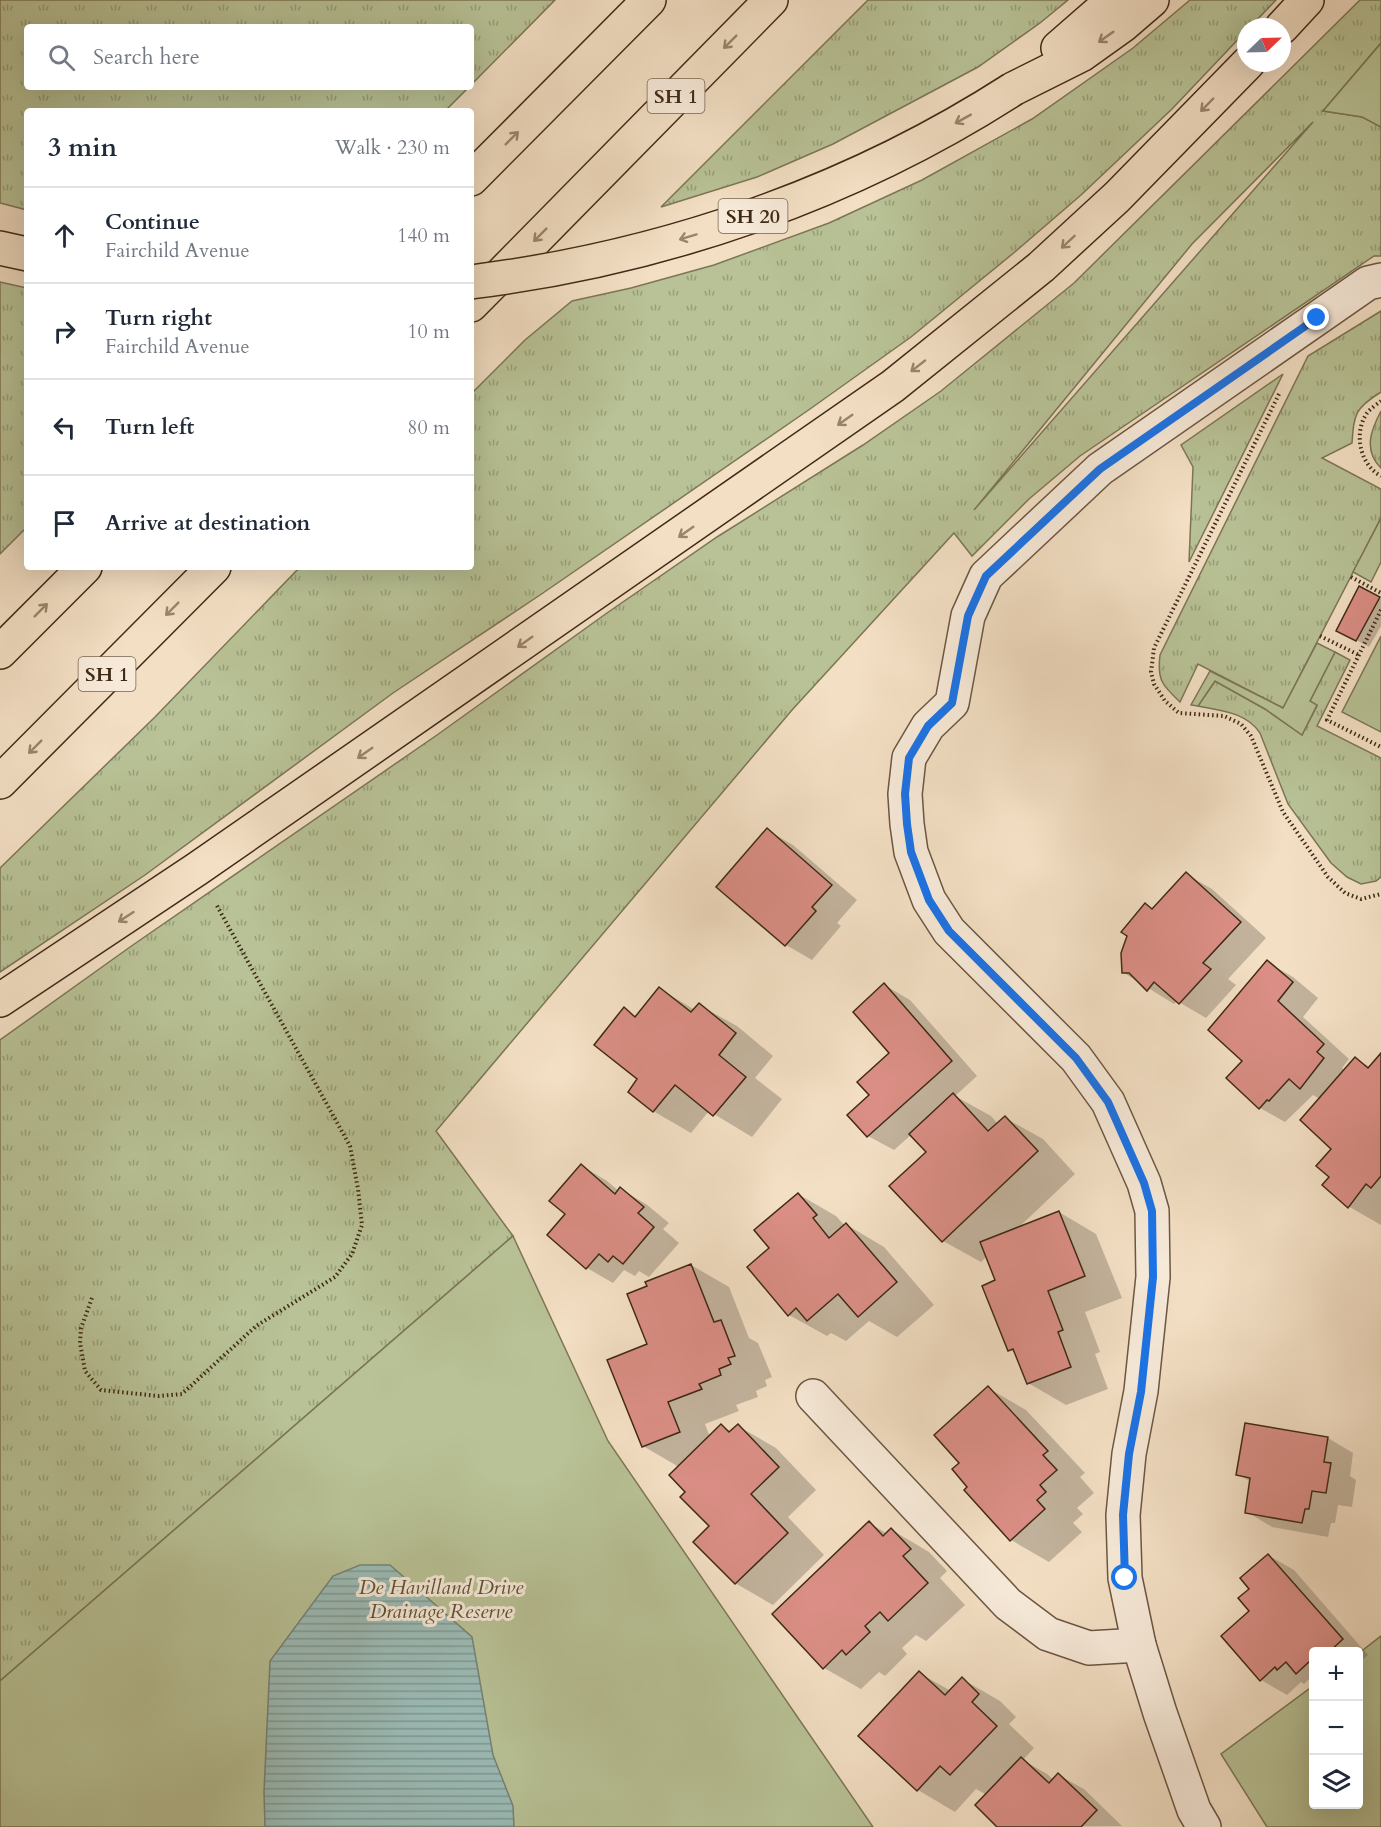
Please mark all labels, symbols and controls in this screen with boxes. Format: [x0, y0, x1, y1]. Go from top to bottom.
north arrow [1237, 18, 1291, 72]
search box [24, 24, 474, 90]
one-way arrow [1099, 30, 1115, 43]
one-way arrow [723, 34, 738, 49]
icon: search [45, 41, 78, 74]
text: Search here [93, 42, 200, 72]
road number: SH 1 [648, 79, 704, 113]
one-way arrow [1200, 97, 1214, 112]
one-way arrow [955, 113, 972, 125]
text: 3 min [48, 130, 117, 165]
one-way arrow [505, 130, 520, 145]
text: Walk · 230 m [335, 134, 450, 161]
road number: SH 20 [718, 199, 788, 233]
text: Continue [105, 207, 200, 237]
icon: ahead [48, 219, 81, 252]
text: 140 m [397, 222, 450, 249]
one-way arrow [532, 227, 547, 242]
one-way arrow [679, 232, 698, 243]
one-way arrow [1061, 235, 1076, 249]
text: Fairchild Avenue [105, 237, 250, 264]
text: Turn right [105, 303, 212, 333]
route end [1303, 304, 1329, 330]
icon: right [48, 315, 81, 348]
text: 10 m [407, 318, 450, 345]
text: Fairchild Avenue [105, 333, 250, 360]
one-way arrow [911, 360, 927, 373]
icon: left [48, 411, 81, 444]
text: Turn left [105, 412, 194, 442]
text: 80 m [407, 414, 450, 441]
one-way arrow [838, 414, 854, 426]
icon: arrive [48, 507, 81, 540]
text: Arrive at destination [105, 508, 310, 538]
one-way arrow [678, 526, 694, 538]
one-way arrow [165, 601, 180, 616]
one-way arrow [34, 603, 49, 618]
one-way arrow [517, 636, 534, 649]
road number: SH 1 [78, 657, 136, 691]
one-way arrow [27, 739, 42, 754]
one-way arrow [357, 747, 373, 759]
one-way arrow [118, 911, 135, 923]
route start [1111, 1564, 1137, 1590]
park label: De Havilland Drive Drainage Reserve [359, 1573, 524, 1626]
map controls [1309, 1647, 1363, 1809]
button: + [1309, 1647, 1363, 1701]
button: − [1309, 1701, 1363, 1755]
button: layers [1309, 1755, 1363, 1809]

